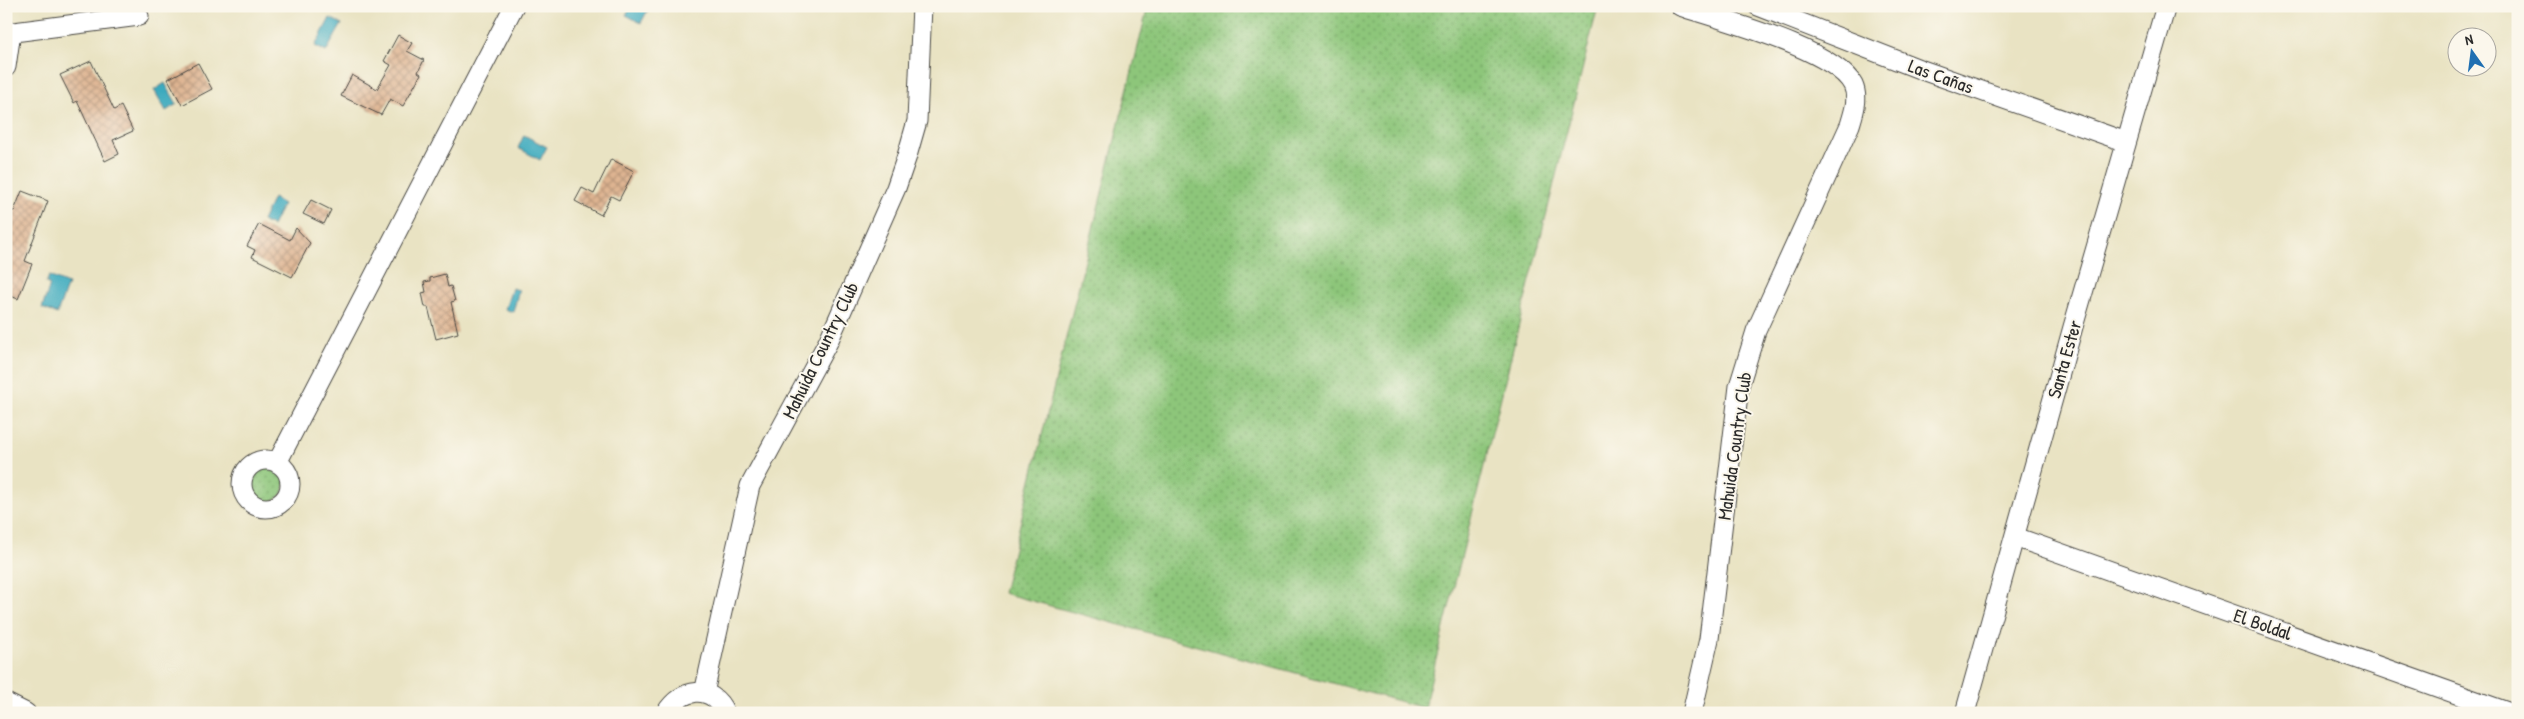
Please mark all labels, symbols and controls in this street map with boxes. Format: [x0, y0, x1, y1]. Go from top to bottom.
north arrow [2446, 28, 2496, 78]
text: N [2463, 29, 2475, 49]
street label: Las Cañas [1905, 52, 1977, 100]
street label: Mahuida Country Club [776, 277, 864, 423]
street label: Santa Ester [2040, 316, 2088, 401]
street label: Mahuida Country Club [1711, 370, 1757, 522]
street label: El Boldal [2230, 602, 2297, 646]

